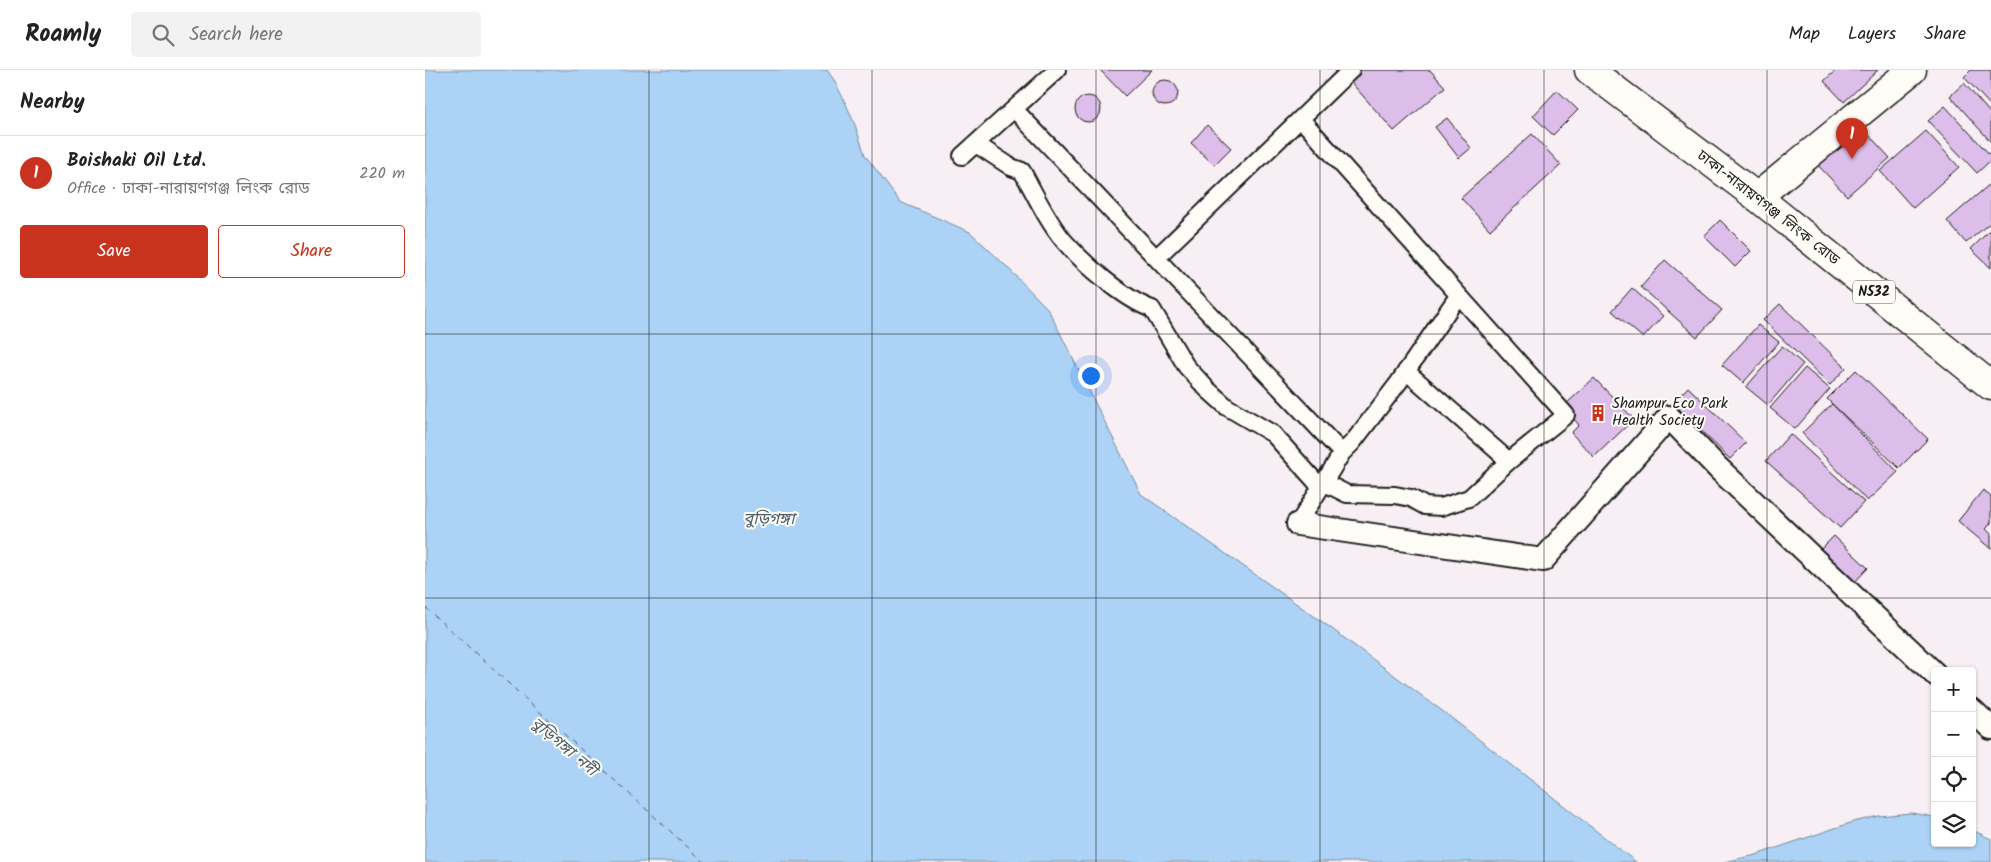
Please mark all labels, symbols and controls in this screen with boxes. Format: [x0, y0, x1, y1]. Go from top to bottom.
search box [131, 12, 481, 57]
text: Roamly [25, 15, 101, 54]
text: Search here [189, 20, 283, 50]
text: Map [1789, 20, 1820, 49]
text: Layers [1848, 20, 1896, 49]
text: Share [1924, 20, 1966, 49]
icon: search [149, 21, 177, 49]
text: Nearby [20, 86, 85, 119]
pin: 1 [1836, 118, 1868, 159]
street label: ঢাকা-নারায়ণগঞ্জ লিংক রোড [1691, 144, 1845, 272]
text: Boishaki Oil Ltd. [67, 146, 206, 176]
text: 1 [34, 161, 38, 186]
text: 220 m [359, 161, 405, 186]
text: Office · ঢাকা-নারায়ণগঞ্জ লিংক রোড [67, 176, 310, 201]
button: Save [20, 225, 208, 278]
button: Share [218, 225, 405, 278]
road number: N532 [1853, 280, 1895, 303]
your location [1078, 363, 1104, 389]
place label: Shampur Eco Park Health Society [1612, 392, 1729, 433]
building icon: Shampur Eco Park Health Society [1588, 403, 1608, 423]
water label: বুড়িগঙ্গা [744, 507, 797, 532]
map controls [1931, 667, 1976, 847]
button: + [1931, 667, 1976, 712]
water label: বুড়িগঙ্গা নদী [525, 712, 605, 784]
button: − [1931, 712, 1976, 757]
button: locate [1931, 757, 1976, 802]
button: layers [1931, 802, 1976, 847]

